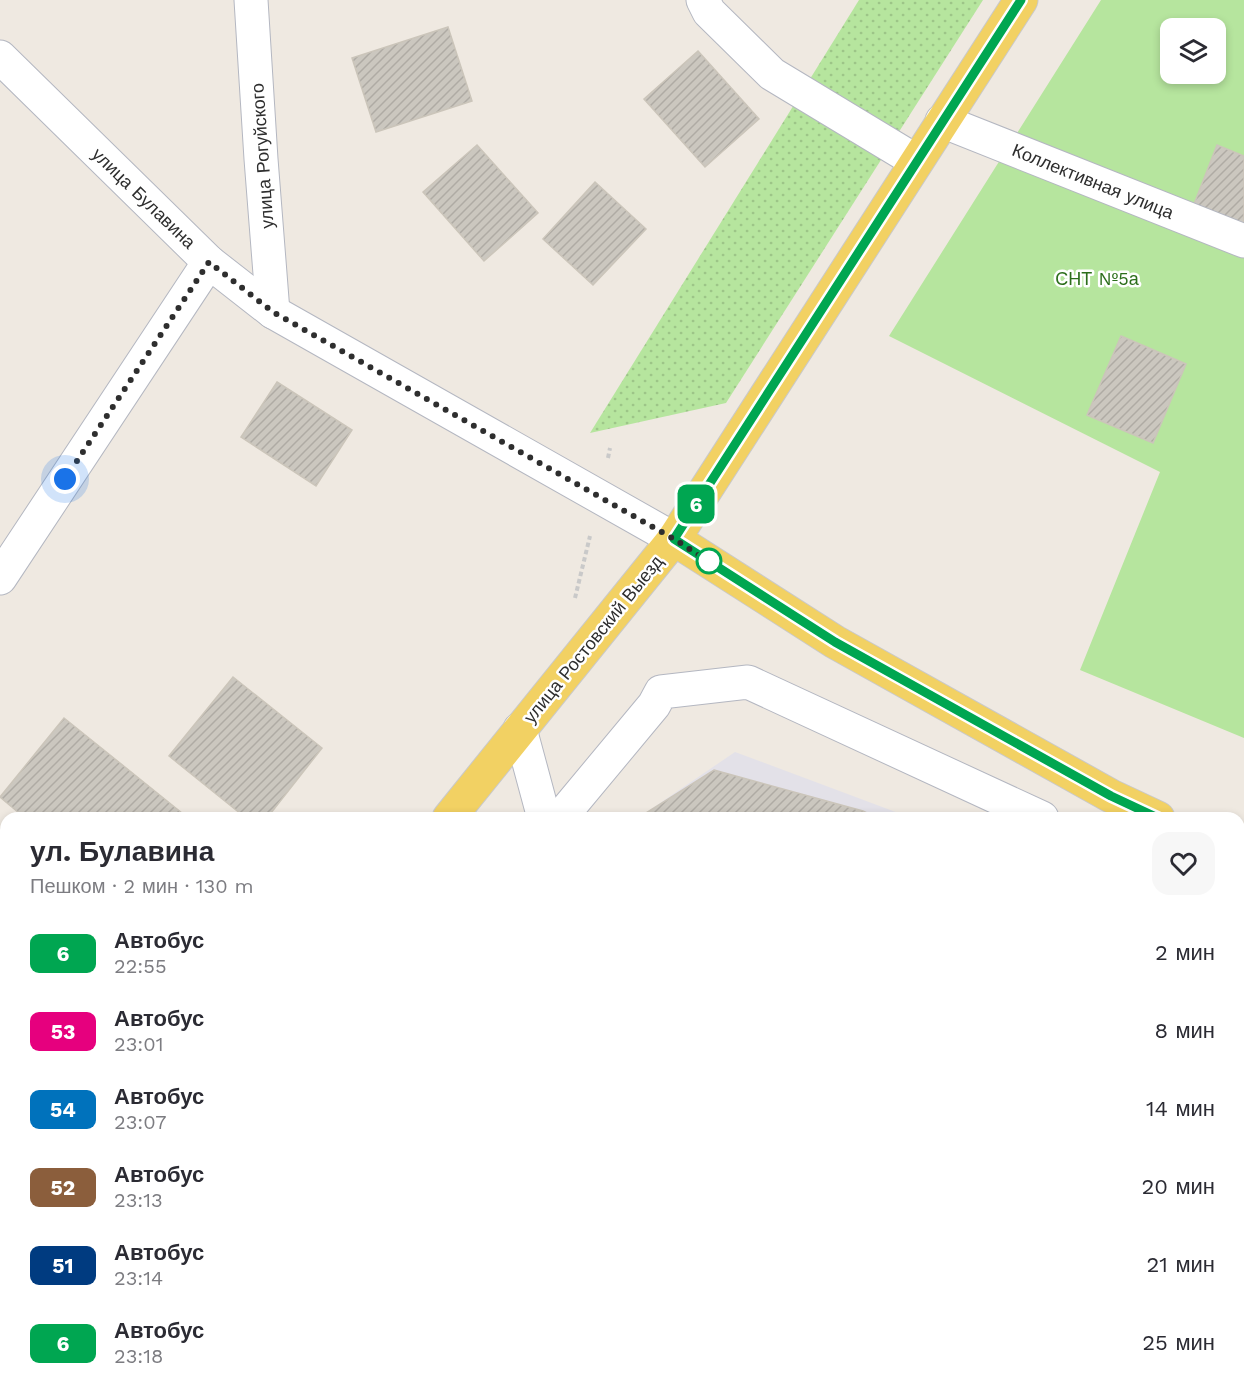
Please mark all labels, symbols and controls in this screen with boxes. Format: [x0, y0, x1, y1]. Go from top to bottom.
map controls [1160, 18, 1226, 84]
button: layers [1160, 18, 1226, 84]
street label: улица Рогуйского [246, 83, 278, 229]
street label: Коллективная улица [1009, 139, 1178, 223]
street label: улица Булавина [88, 143, 201, 253]
park label: СНТ №5а [1055, 268, 1140, 289]
your location [50, 464, 80, 494]
line badge: 6 [676, 484, 716, 524]
text: 6 [690, 492, 702, 517]
unlabelled marker [696, 548, 722, 574]
street label: улица Ростовский Выезд [519, 551, 667, 727]
button: heart [1152, 832, 1215, 895]
text: ул. Булавина [30, 835, 214, 868]
text: Пешком · 2 мин · 130 m [30, 874, 254, 898]
text: Автобус [114, 928, 204, 953]
text: 2 мин [1155, 940, 1215, 965]
text: 6 [57, 941, 69, 966]
text: 22:55 [114, 954, 167, 978]
text: Автобус [114, 1006, 204, 1031]
text: 8 мин [1154, 1018, 1215, 1043]
text: 53 [51, 1019, 75, 1044]
text: 23:01 [114, 1032, 163, 1056]
text: Автобус [114, 1084, 204, 1109]
text: 14 мин [1146, 1096, 1215, 1121]
text: 54 [50, 1097, 76, 1122]
text: 23:07 [114, 1110, 167, 1134]
text: Автобус [114, 1162, 204, 1187]
text: 20 мин [1141, 1174, 1215, 1199]
text: 52 [51, 1175, 75, 1200]
text: 23:13 [114, 1188, 163, 1212]
text: Автобус [114, 1240, 204, 1265]
text: 21 мин [1147, 1252, 1215, 1277]
text: 51 [52, 1253, 74, 1278]
text: 23:14 [114, 1266, 163, 1290]
text: Автобус [114, 1318, 204, 1343]
text: 25 мин [1142, 1330, 1215, 1355]
text: 6 [57, 1331, 69, 1356]
text: 23:18 [114, 1344, 163, 1368]

